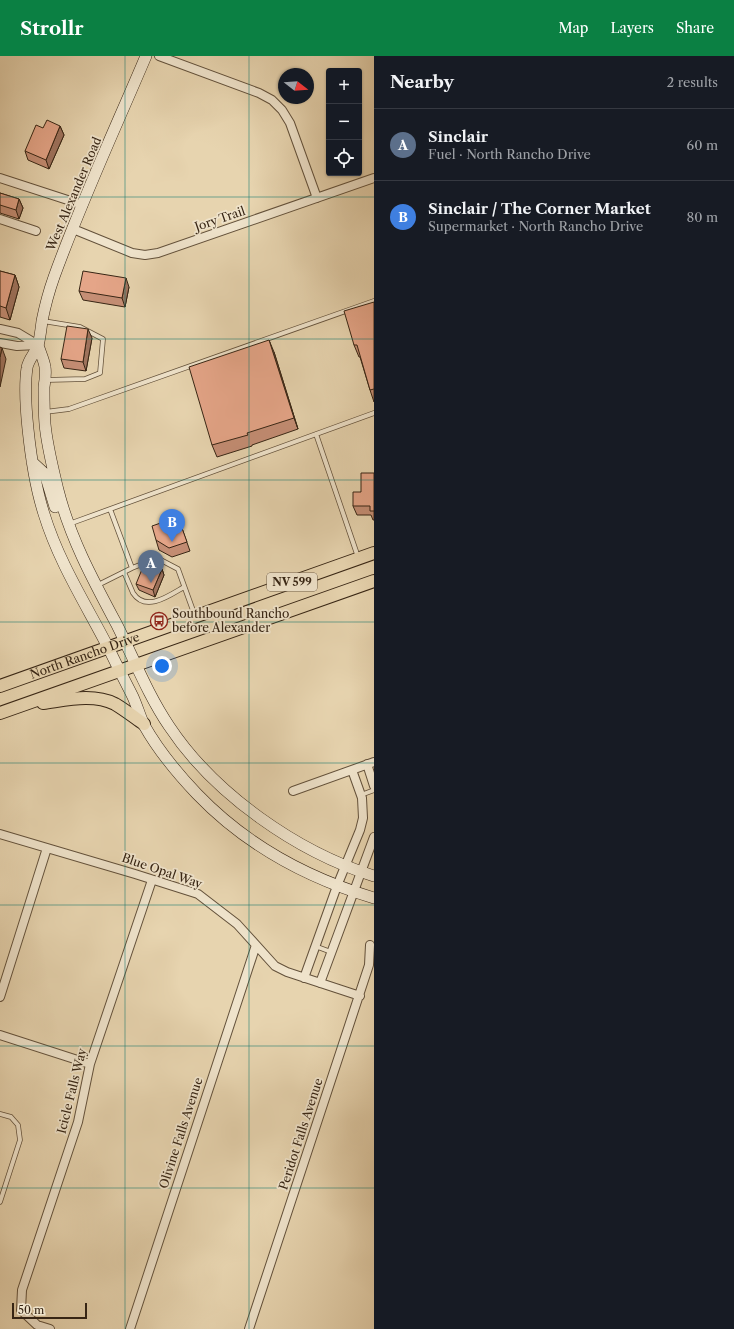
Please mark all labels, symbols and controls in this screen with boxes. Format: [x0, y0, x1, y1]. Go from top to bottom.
text: Strollr [20, 17, 84, 40]
text: Map [558, 19, 588, 37]
text: Layers [610, 19, 654, 37]
text: Share [676, 19, 714, 37]
north arrow [278, 68, 314, 104]
map controls [326, 68, 362, 176]
button: + [326, 68, 362, 104]
text: Nearby [390, 72, 454, 92]
text: 2 results [667, 74, 718, 90]
button: − [326, 104, 362, 140]
text: Sinclair [428, 127, 488, 146]
street label: West Alexander Road [42, 134, 105, 254]
text: A [398, 137, 408, 153]
text: 60 m [687, 137, 718, 153]
button: locate [326, 140, 362, 176]
text: Fuel · North Rancho Drive [428, 146, 591, 162]
text: Sinclair / The Corner Market [428, 199, 651, 218]
street label: Jory Trail [191, 203, 248, 235]
text: B [398, 209, 408, 225]
text: 80 m [686, 209, 718, 225]
text: Supermarket · North Rancho Drive [428, 218, 643, 234]
pin: B [159, 509, 185, 542]
pin: A [138, 550, 164, 583]
road number: NV 599 [267, 573, 317, 591]
place label: Southbound Rancho before Alexander [172, 606, 289, 635]
bus stop icon: Southbound Rancho before Alexander [149, 611, 169, 631]
street label: North Rancho Drive [28, 629, 142, 682]
your location [152, 656, 172, 676]
street label: Blue Opal Way [120, 850, 205, 891]
street label: Icicle Falls Way [54, 1046, 89, 1135]
street label: Olivine Falls Avenue [155, 1075, 206, 1190]
street label: Peridot Falls Avenue [275, 1076, 326, 1192]
scale bar [12, 1301, 87, 1320]
text: 50 m [18, 1303, 44, 1317]

